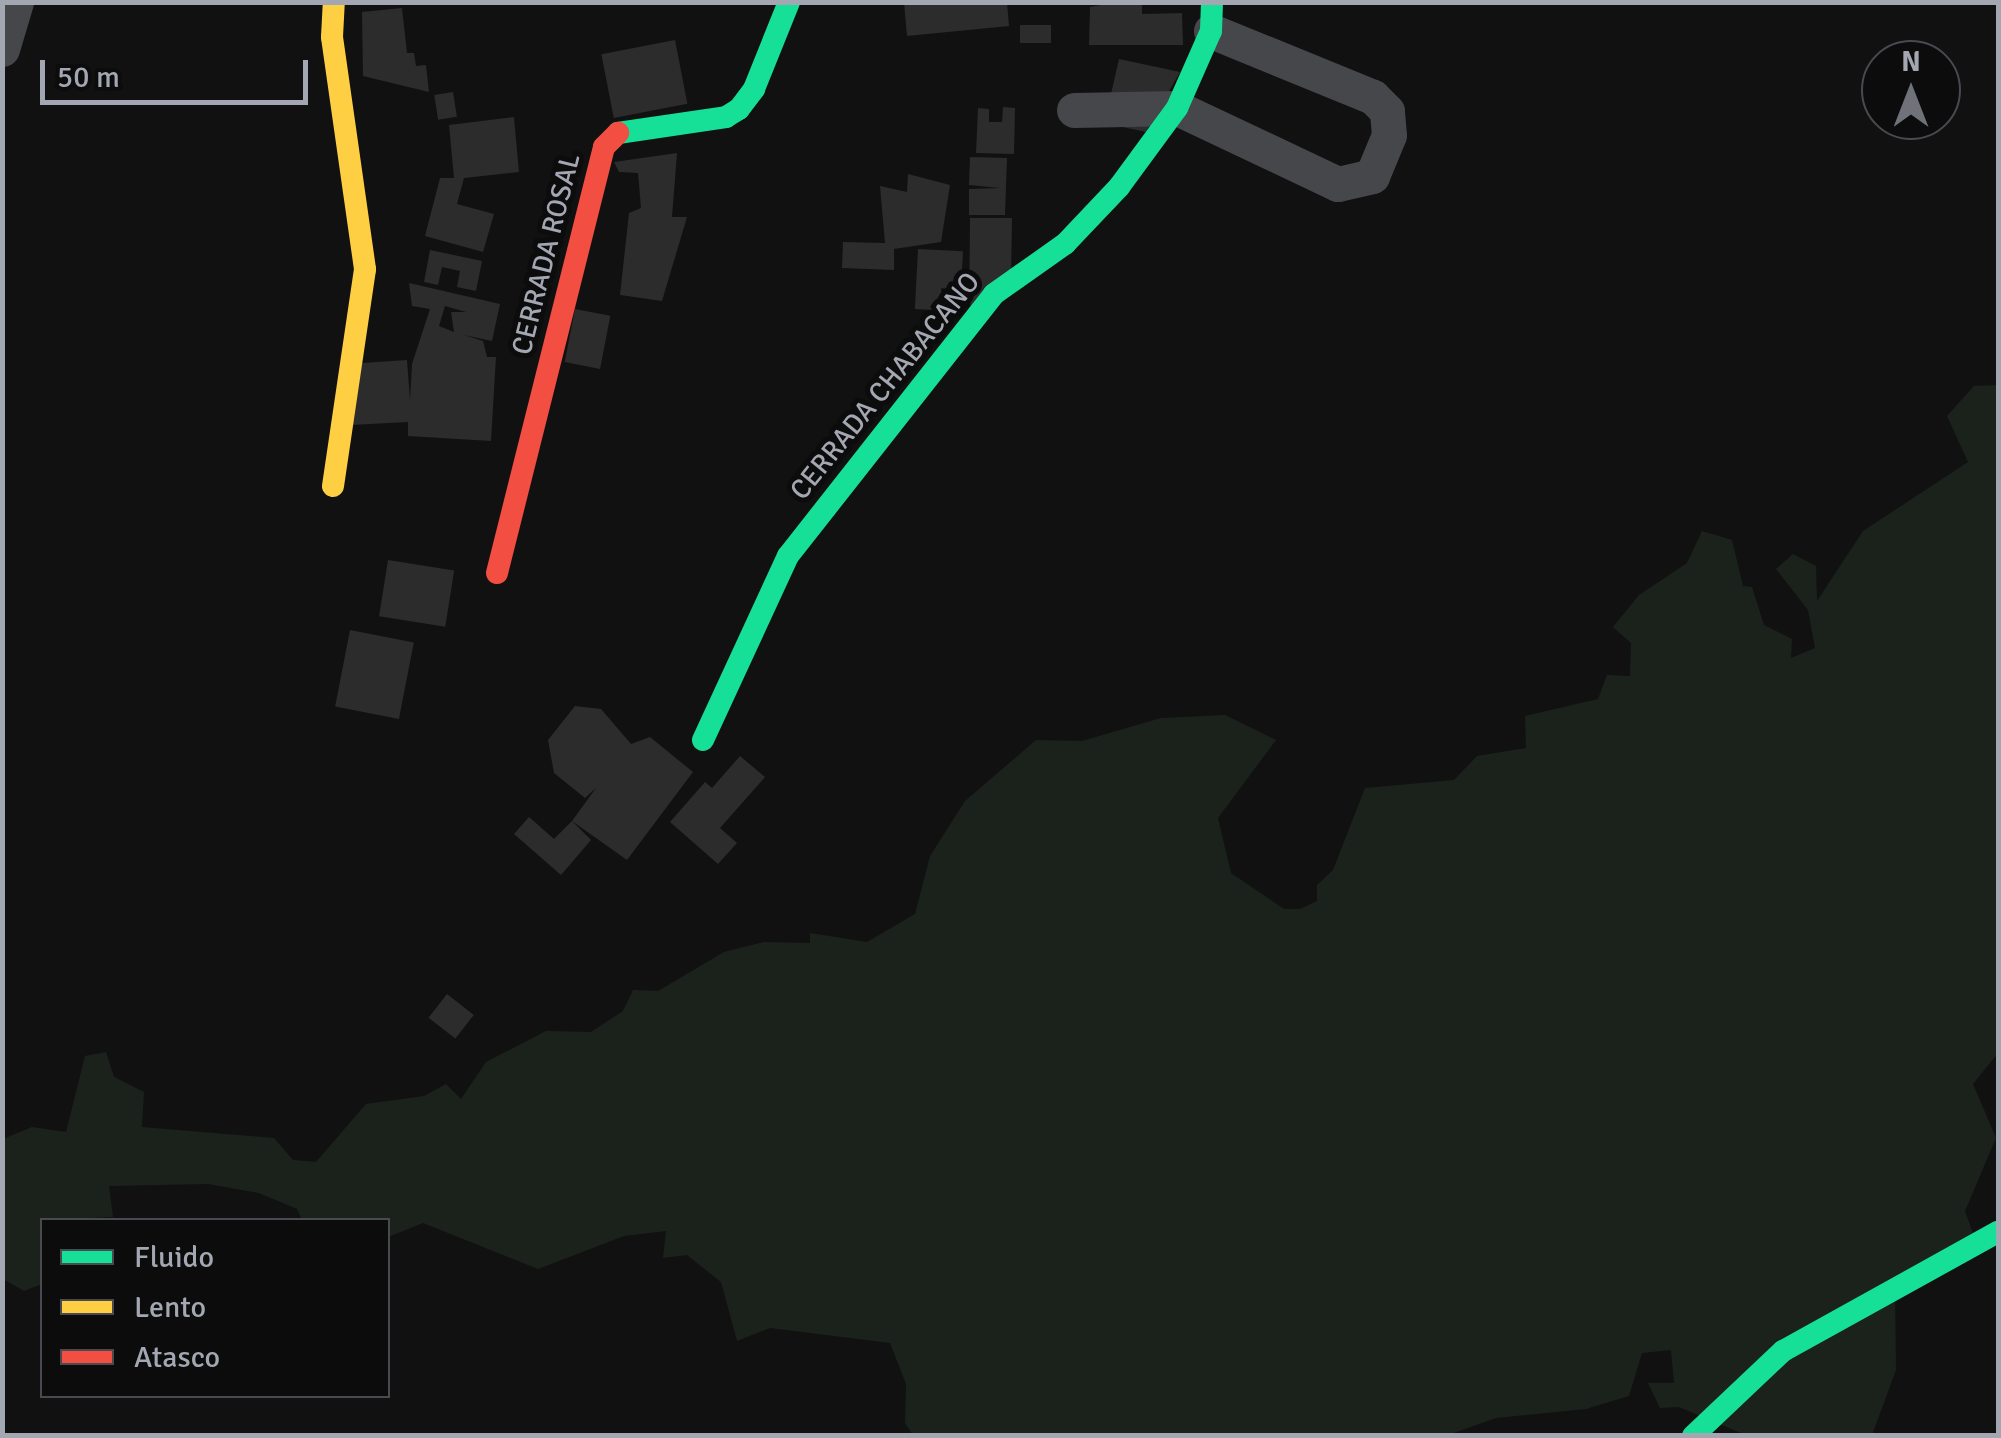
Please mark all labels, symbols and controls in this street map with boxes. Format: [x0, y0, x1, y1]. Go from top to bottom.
scale bar [45, 40, 312, 102]
north arrow [1861, 40, 1961, 140]
text: N [1901, 45, 1921, 79]
text: 50 m [57, 59, 120, 96]
street label: CERRADA ROSAL [505, 150, 587, 358]
street label: CERRADA CHABACANO [783, 266, 987, 506]
legend [40, 1218, 390, 1398]
text: Fluido [134, 1239, 214, 1276]
text: Lento [134, 1289, 206, 1326]
text: Atasco [134, 1339, 220, 1376]

